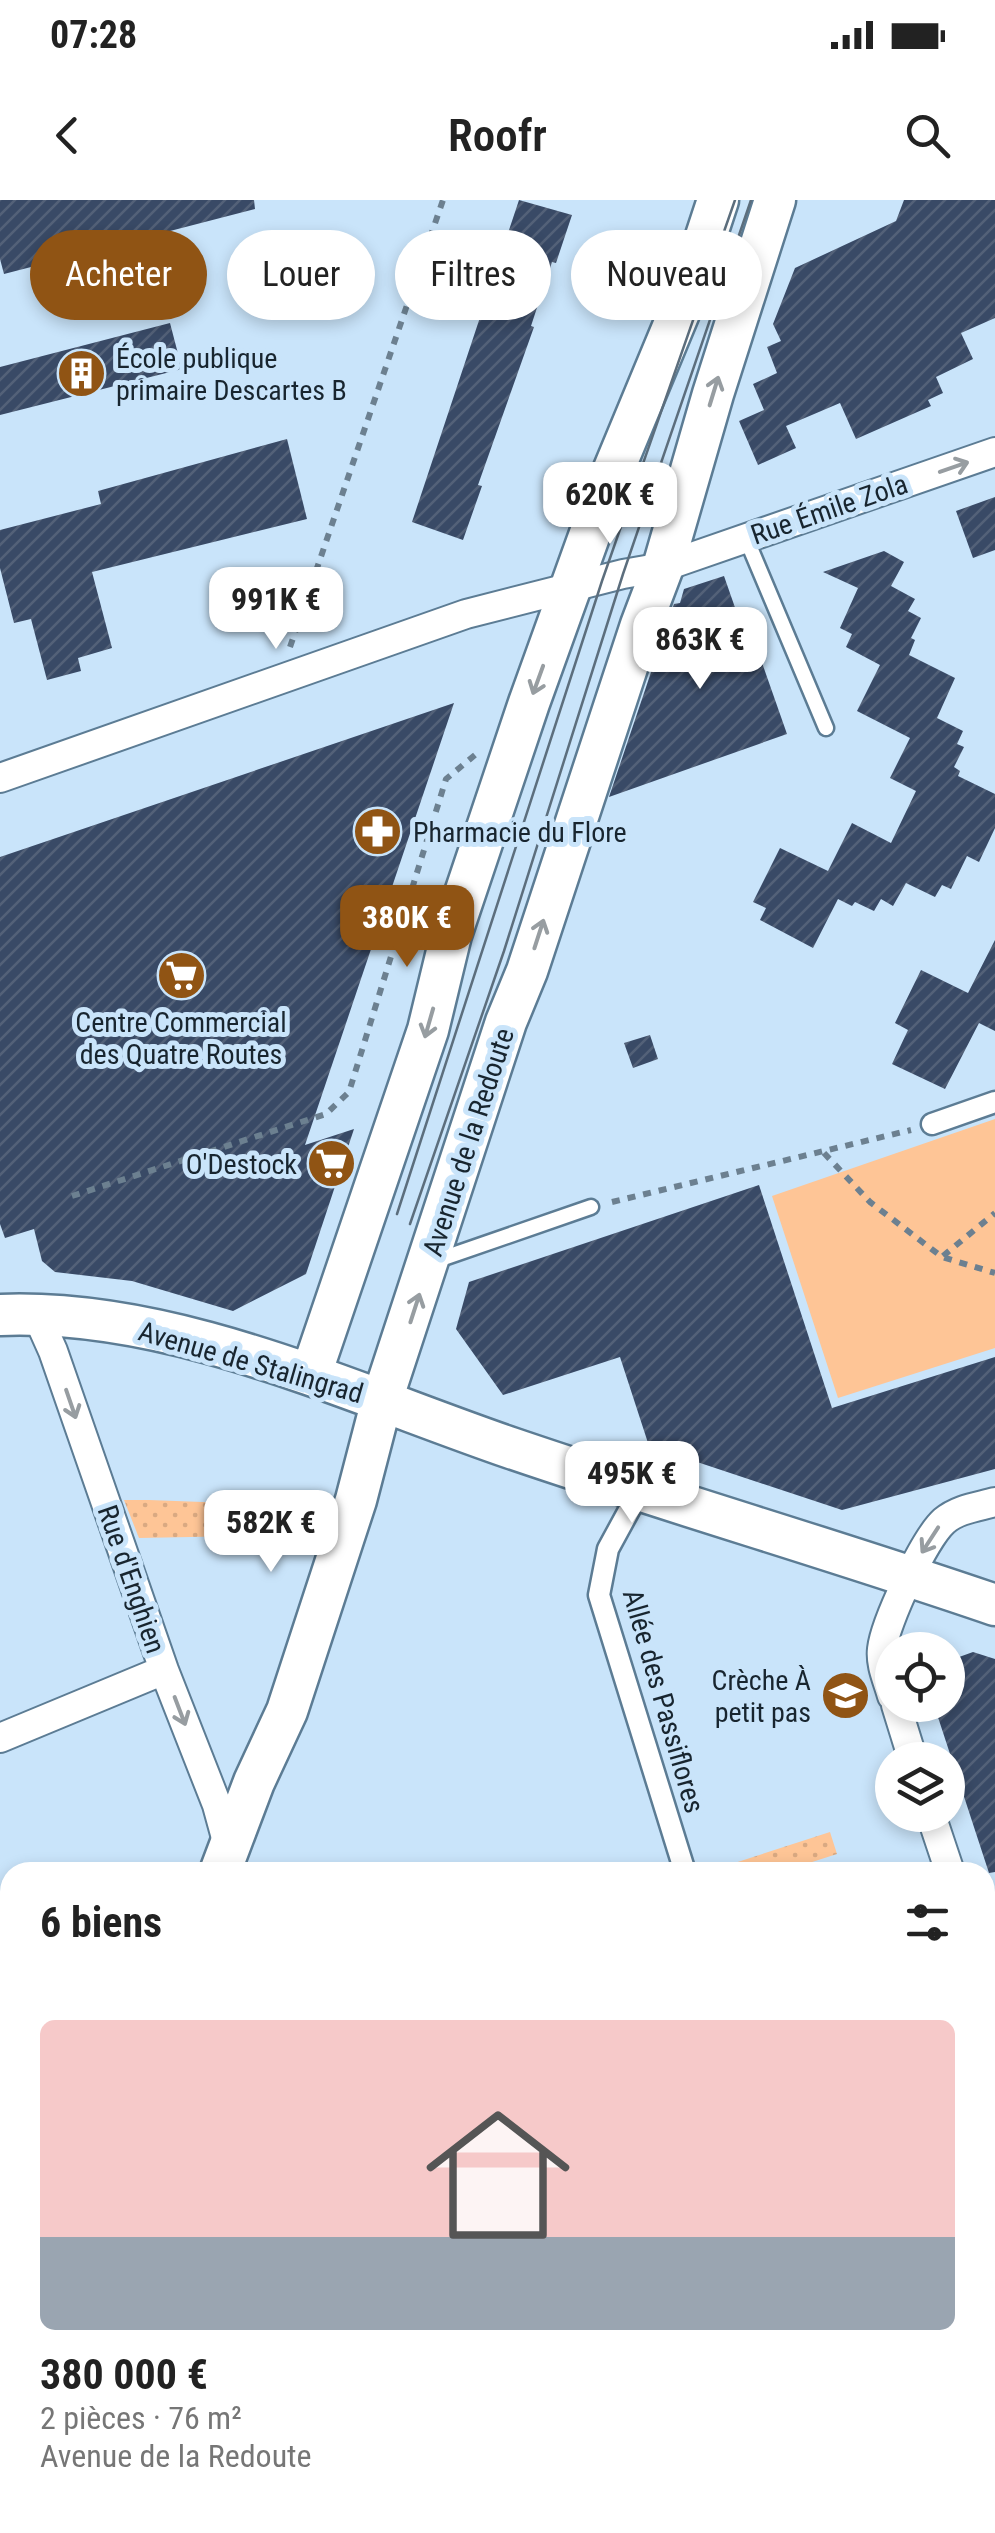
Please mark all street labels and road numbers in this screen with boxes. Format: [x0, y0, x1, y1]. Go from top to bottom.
street label: Rue Émile Zola [746, 467, 912, 552]
street label: Avenue de la Redoute [416, 1024, 521, 1260]
street label: Avenue de Stalingrad [135, 1315, 367, 1410]
street label: Rue d'Enghien [91, 1501, 172, 1658]
street label: Allée des Passiflores [616, 1586, 711, 1817]

